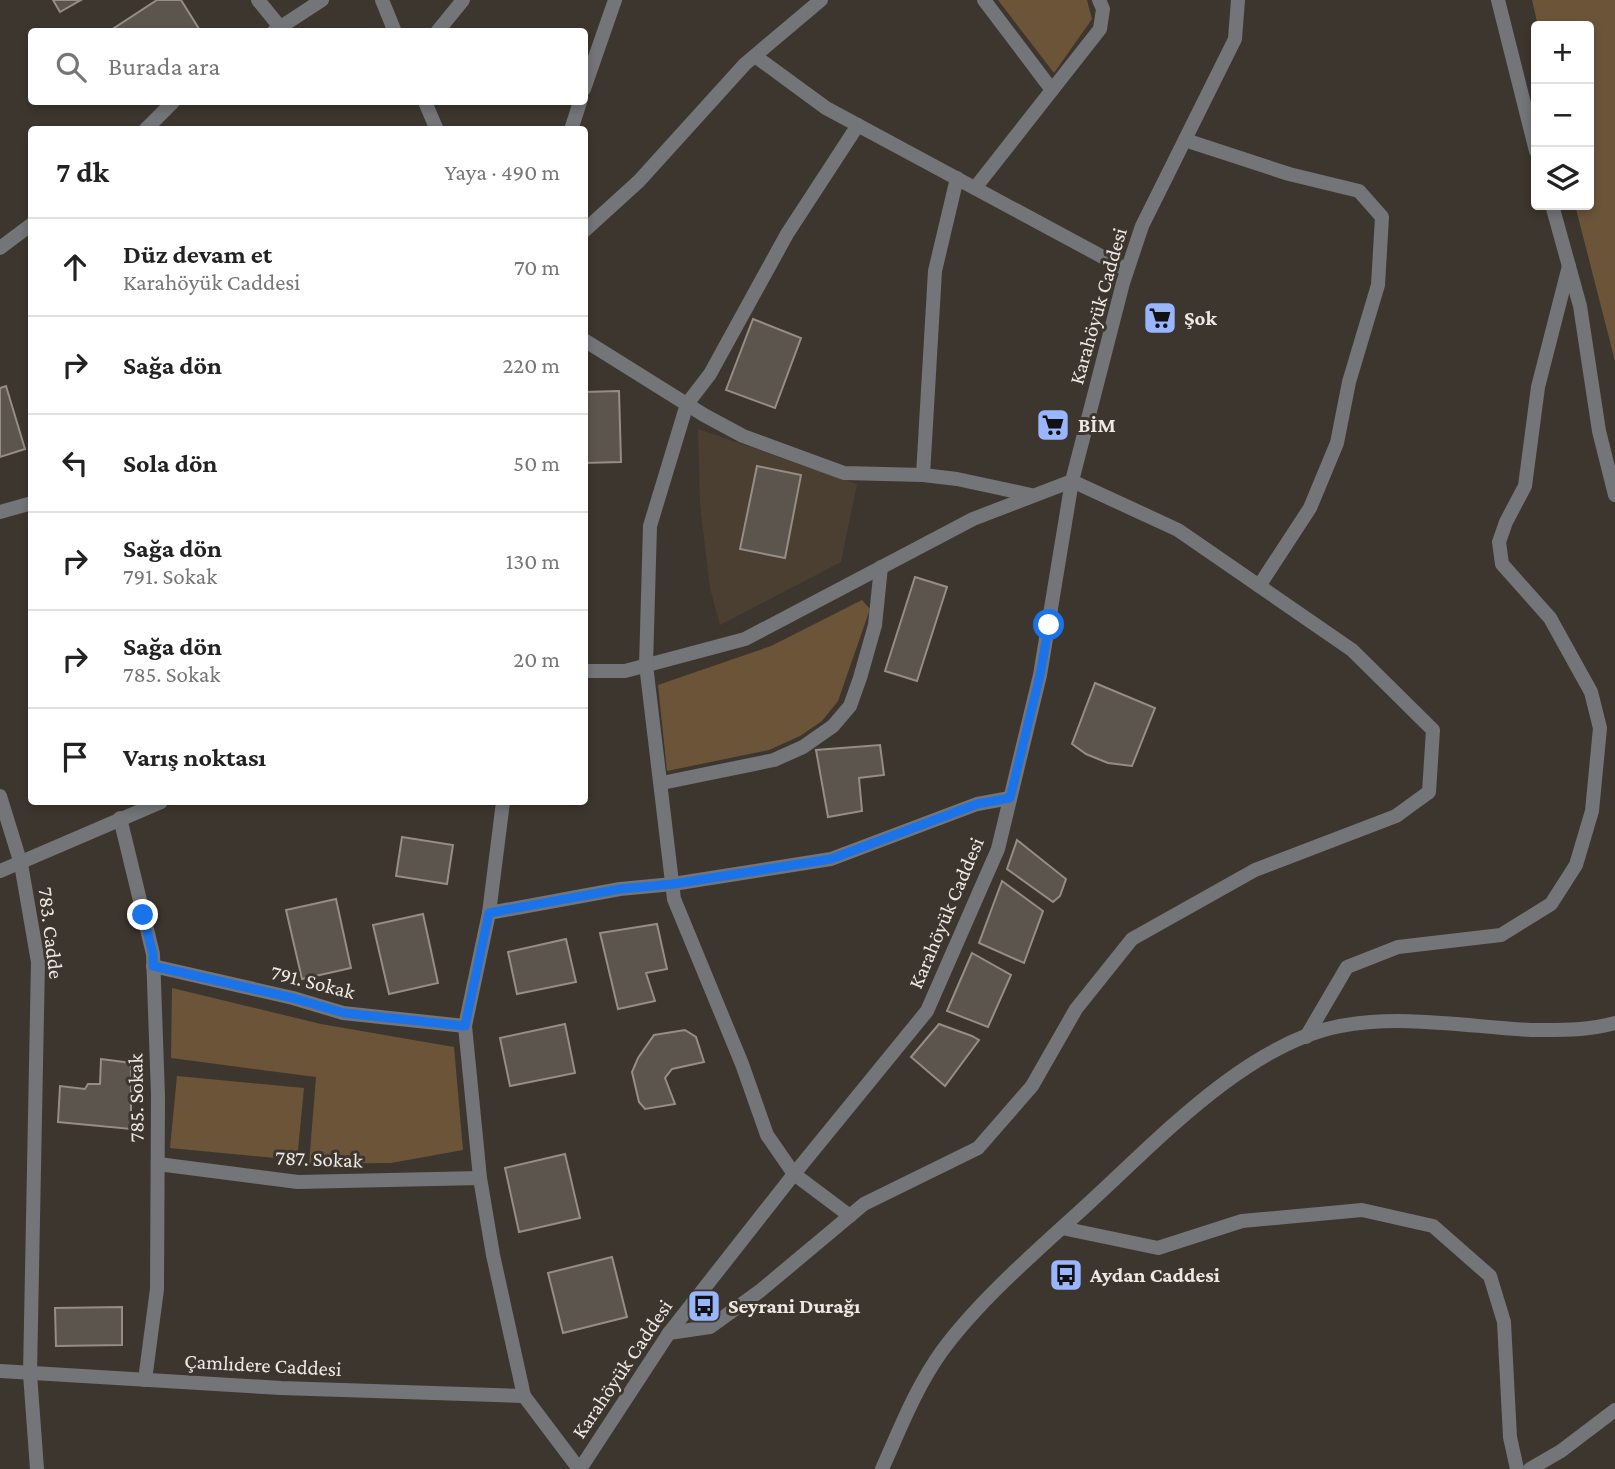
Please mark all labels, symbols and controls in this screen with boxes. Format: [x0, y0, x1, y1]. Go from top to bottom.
map controls [1531, 21, 1594, 210]
button: + [1531, 21, 1594, 84]
search box [28, 28, 588, 105]
icon: search [52, 48, 90, 86]
text: Burada ara [108, 52, 220, 81]
button: − [1531, 84, 1594, 147]
button: layers [1531, 147, 1594, 210]
text: 7 dk [56, 155, 109, 188]
text: Yaya · 490 m [444, 159, 560, 185]
street label: Karahöyük Caddesi [1064, 224, 1132, 387]
text: Düz devam et [123, 240, 272, 269]
icon: ahead [56, 248, 94, 286]
text: 70 m [514, 254, 560, 280]
text: Karahöyük Caddesi [123, 269, 300, 295]
supermarket icon: Şok [1141, 299, 1179, 337]
place label: Şok [1184, 306, 1217, 330]
icon: right [56, 346, 94, 384]
text: Sağa dön [123, 351, 222, 380]
text: 220 m [502, 352, 560, 378]
supermarket icon: BİM [1034, 406, 1072, 444]
place label: BİM [1078, 413, 1116, 437]
icon: left [56, 444, 94, 482]
text: Sola dön [123, 449, 217, 478]
text: 50 m [513, 450, 560, 476]
text: Sağa dön [123, 534, 222, 563]
icon: right [56, 542, 94, 580]
text: 130 m [506, 548, 560, 574]
text: 791. Sokak [123, 563, 217, 589]
route start [1033, 609, 1064, 640]
text: Sağa dön [123, 632, 222, 661]
icon: right [56, 640, 94, 678]
text: 20 m [513, 646, 560, 672]
text: 785. Sokak [123, 661, 220, 687]
icon: arrive [56, 738, 94, 776]
text: Varış noktası [123, 743, 266, 772]
street label: Karahöyük Caddesi [903, 833, 989, 992]
street label: 783. Cadde [33, 886, 69, 980]
route end [127, 899, 158, 930]
street label: 791. Sokak [268, 960, 358, 1004]
street label: 785. Sokak [123, 1053, 149, 1143]
street label: 787. Sokak [275, 1145, 363, 1173]
bus stop icon: Aydan Caddesi [1047, 1256, 1085, 1294]
place label: Aydan Caddesi [1089, 1263, 1220, 1287]
bus stop icon: Seyrani Durağı [685, 1287, 723, 1325]
place label: Seyrani Durağı [728, 1294, 860, 1318]
street label: Karahöyük Caddesi [567, 1295, 677, 1443]
street label: Çamlıdere Caddesi [184, 1349, 343, 1381]

